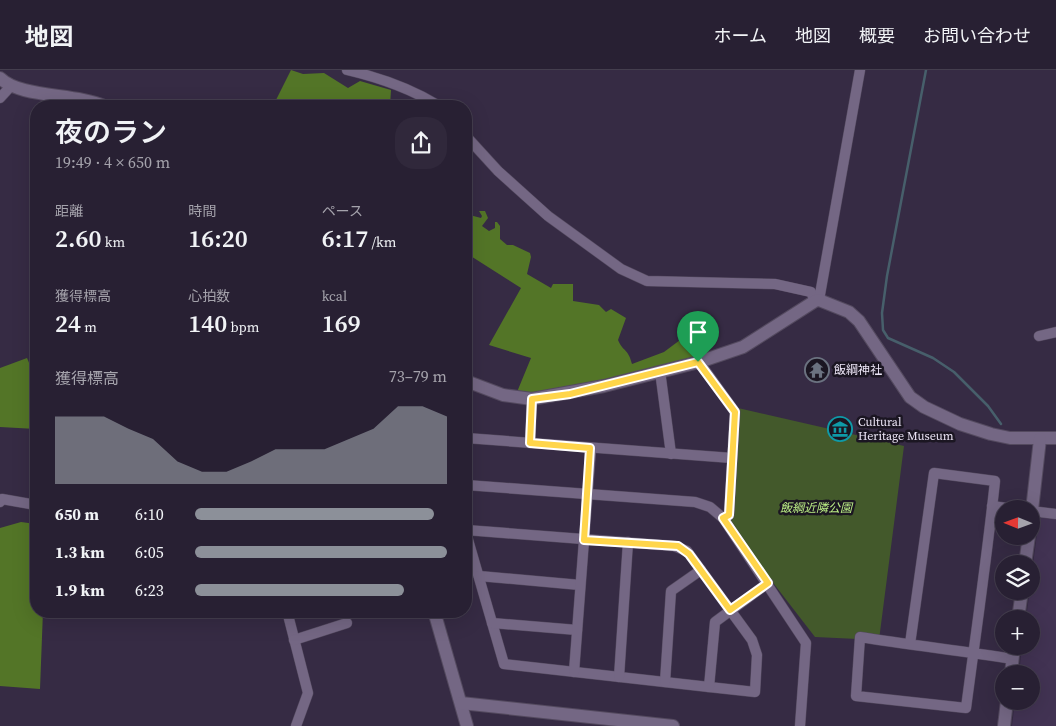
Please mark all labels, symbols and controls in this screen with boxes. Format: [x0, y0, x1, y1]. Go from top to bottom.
text: 地図 [25, 20, 73, 53]
text: ホーム [714, 23, 767, 48]
text: 地図 [795, 23, 831, 48]
text: 概要 [859, 23, 895, 48]
text: お問い合わせ [923, 23, 1031, 48]
text: 夜のラン [55, 113, 167, 151]
button: share [395, 117, 447, 169]
text: 19:49 · 4 × 650 m [55, 151, 170, 173]
text: 距離 [55, 201, 83, 221]
text: 時間 [188, 201, 216, 221]
text: ペース [322, 201, 363, 221]
text: 2.60 [55, 221, 102, 255]
text: 16:20 [188, 221, 248, 255]
text: 6:17 [322, 221, 368, 255]
text: km [102, 232, 125, 252]
text: /km [368, 232, 396, 252]
text: 獲得標高 [55, 286, 111, 306]
text: 心拍数 [188, 286, 230, 306]
text: kcal [322, 286, 347, 306]
text: 24 [55, 306, 81, 340]
text: 140 [188, 306, 227, 340]
text: 169 [322, 306, 361, 340]
pin [677, 311, 719, 362]
text: m [81, 317, 97, 337]
text: bpm [227, 317, 259, 337]
icon: arrive [684, 318, 712, 346]
temple icon: 飯綱神社 [804, 357, 830, 383]
place label: 飯綱神社 [834, 362, 882, 378]
text: 73–79 m [389, 365, 447, 387]
text: 獲得標高 [55, 367, 119, 389]
place label: Cultural Heritage Museum [858, 414, 954, 444]
museum icon: Cultural Heritage Museum [827, 416, 853, 442]
park label: 飯綱近隣公園 [780, 500, 854, 516]
north arrow [995, 500, 1040, 545]
map controls [995, 500, 1040, 710]
text: 650 m [55, 503, 99, 525]
text: 6:10 [135, 503, 164, 525]
text: 1.3 km [55, 541, 105, 563]
text: 6:05 [135, 541, 164, 563]
button: layers [995, 555, 1040, 600]
text: 1.9 km [55, 579, 105, 601]
text: 6:23 [135, 579, 164, 601]
button: + [995, 610, 1040, 655]
button: − [995, 665, 1040, 710]

